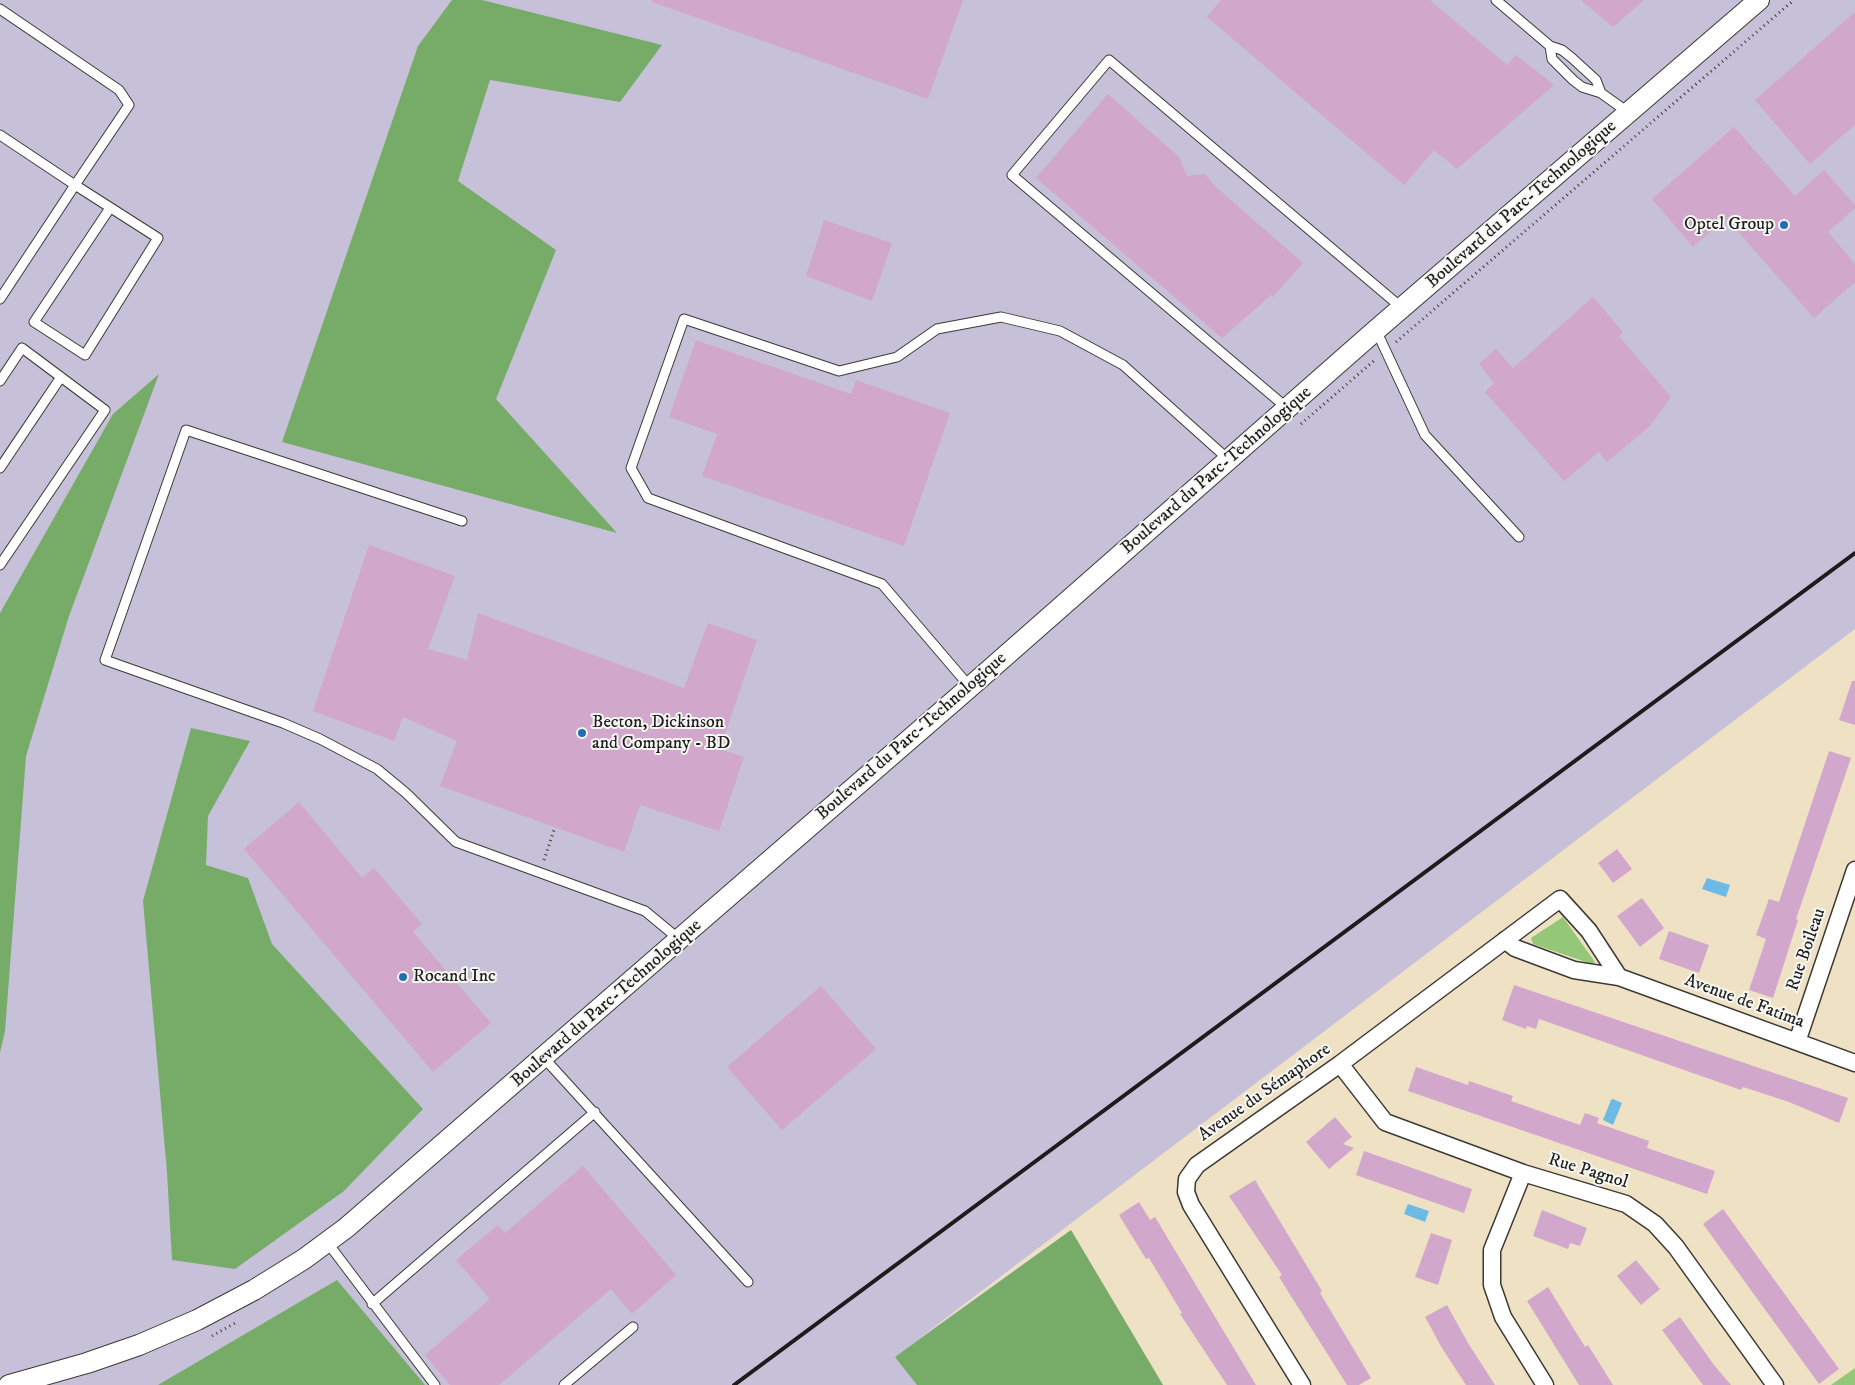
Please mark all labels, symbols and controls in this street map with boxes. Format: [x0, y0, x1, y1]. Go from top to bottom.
street label: Boulevard du Parc-Technologique [1422, 116, 1622, 294]
place label: Optel Group [1684, 214, 1774, 236]
marker: Optel Group [1778, 219, 1790, 231]
street label: Boulevard du Parc-Technologique [1117, 382, 1317, 560]
street label: Boulevard du Parc-Technologique [812, 648, 1012, 826]
place label: Becton, Dickinson and Company - BD [592, 712, 730, 754]
marker: Becton, Dickinson and Company - BD [576, 727, 588, 739]
street label: Rue Boileau [1783, 906, 1831, 994]
street label: Boulevard du Parc-Technologique [507, 915, 707, 1093]
place label: Rocand Inc [413, 966, 496, 988]
street label: Avenue de Fatima [1681, 970, 1807, 1034]
marker: Rocand Inc [397, 971, 409, 983]
street label: Avenue du Sémaphore [1195, 1039, 1335, 1147]
street label: Rue Pagnol [1546, 1150, 1630, 1194]

